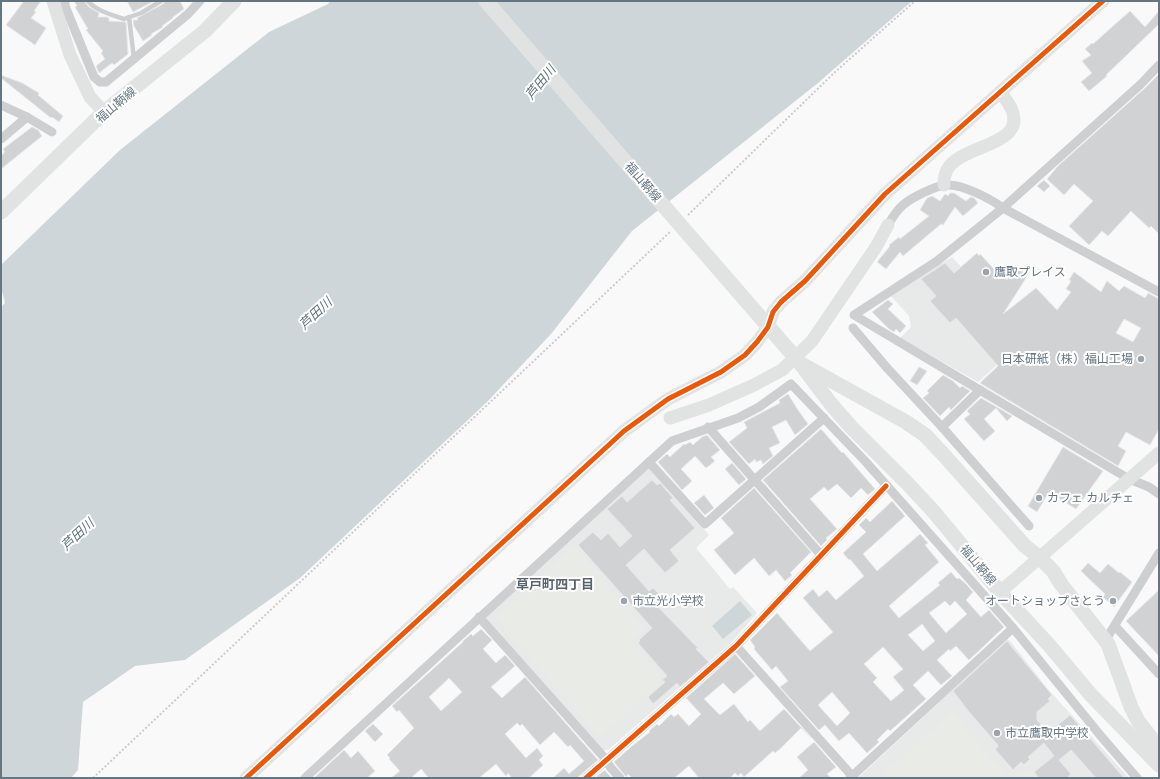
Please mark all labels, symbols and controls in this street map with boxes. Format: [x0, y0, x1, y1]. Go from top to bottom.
water label: 芦田川 [522, 60, 560, 102]
street label: 福山鞆線 [92, 83, 139, 126]
street label: 福山鞆線 [622, 159, 665, 205]
place label: 鷹取プレイス [994, 264, 1066, 279]
marker: 鷹取プレイス [981, 267, 991, 277]
water label: 芦田川 [295, 292, 336, 332]
place label: 日本研紙（株）福山工場 [1001, 351, 1133, 366]
marker: 日本研紙（株）福山工場 [1136, 354, 1146, 364]
place label: カフェ カルチェ [1047, 490, 1134, 505]
marker: カフェ カルチェ [1034, 493, 1044, 503]
water label: 芦田川 [57, 513, 98, 553]
street label: 福山鞆線 [957, 541, 1000, 588]
district label: 草戸町四丁目 [516, 576, 594, 592]
place label: 市立光小学校 [632, 593, 704, 608]
place label: オートショップさとう [985, 593, 1105, 608]
marker: 市立光小学校 [619, 596, 629, 606]
marker: オートショップさとう [1108, 596, 1118, 606]
place label: 市立鷹取中学校 [1005, 725, 1089, 740]
marker: 市立鷹取中学校 [992, 728, 1002, 738]

